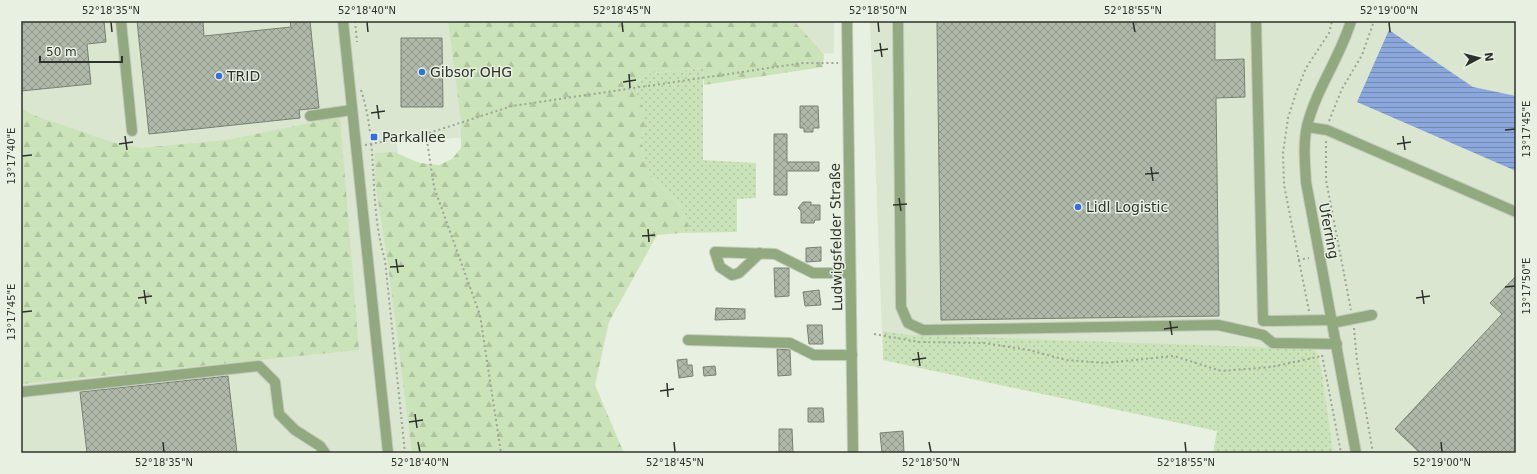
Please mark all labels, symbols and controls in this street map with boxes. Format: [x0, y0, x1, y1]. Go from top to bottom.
text: 52°18'35"N [82, 5, 140, 16]
text: 52°18'40"N [338, 5, 396, 16]
text: 52°18'45"N [593, 5, 651, 16]
text: 52°18'50"N [849, 5, 907, 16]
text: 52°18'55"N [1104, 5, 1162, 16]
text: 52°19'00"N [1360, 5, 1418, 16]
scale bar [40, 38, 122, 64]
north arrow [1459, 38, 1499, 78]
text: 50 m [46, 45, 77, 59]
text: N [1481, 51, 1495, 62]
place label: Gibsor OHG [430, 64, 512, 80]
marker: Gibsor OHG [417, 67, 427, 77]
place label: TRID [226, 68, 260, 84]
marker: TRID [214, 71, 224, 81]
text: 13°17'45"E [1521, 101, 1532, 157]
text: 13°17'40"E [6, 128, 17, 184]
place label: Parkallee [382, 129, 446, 145]
marker: Parkallee [369, 132, 379, 142]
street label: Ludwigsfelder Straße [827, 163, 845, 311]
place label: Lidl Logistic [1086, 199, 1168, 215]
marker: Lidl Logistic [1073, 202, 1083, 212]
street label: Uferring [1316, 202, 1342, 260]
text: 13°17'50"E [1521, 258, 1532, 314]
text: 13°17'45"E [6, 284, 17, 340]
text: 52°18'35"N [135, 457, 193, 468]
text: 52°18'40"N [391, 457, 449, 468]
text: 52°18'45"N [646, 457, 704, 468]
text: 52°18'50"N [902, 457, 960, 468]
text: 52°18'55"N [1157, 457, 1215, 468]
text: 52°19'00"N [1413, 457, 1471, 468]

